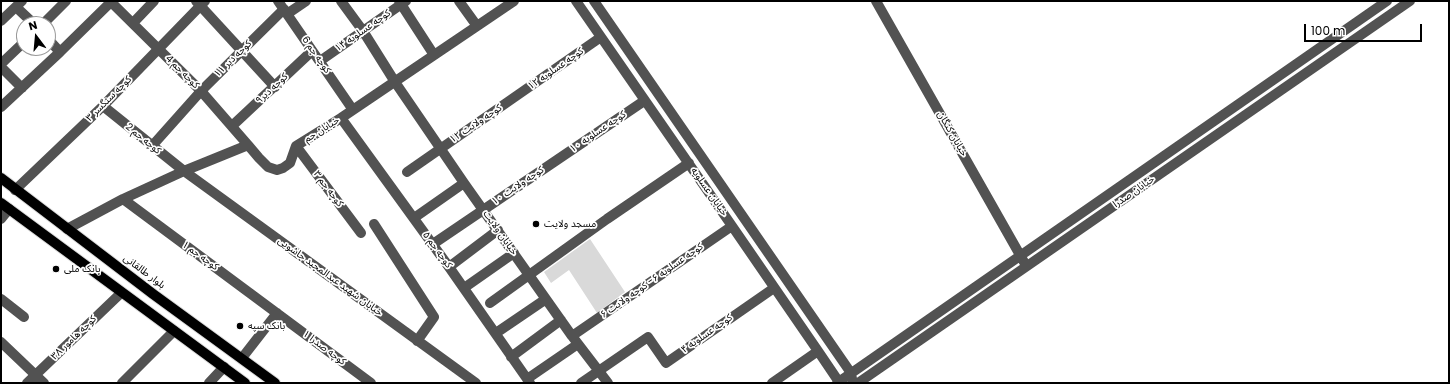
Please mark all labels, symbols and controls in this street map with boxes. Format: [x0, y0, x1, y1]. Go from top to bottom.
street label: کوچه عسلویه ۱۴ [333, 7, 393, 55]
north arrow [16, 16, 56, 56]
scale bar [1306, 16, 1424, 42]
text: N [27, 17, 39, 34]
text: 100 m [1311, 22, 1345, 39]
street label: کوچه جم 6 [299, 34, 333, 76]
street label: کوچه دیر ۱۱ [212, 38, 254, 80]
street label: کوچه عسلویه ۱۲ [526, 45, 586, 93]
street label: کوچه جم 4 [163, 53, 201, 91]
street label: کوچه دیر۹ [253, 71, 291, 107]
street label: کوچه سنگسر ۳ [84, 74, 134, 124]
street label: کوچه ولایت ۱۲ [448, 102, 504, 146]
street label: کوچه عسلویه ۱۰ [568, 109, 628, 155]
street label: خیابان کنگان [934, 109, 970, 159]
street label: خیابان جم [302, 115, 342, 145]
street label: کوچه جم 2 [123, 121, 163, 157]
street label: کوچه ولایت ۱۰ [490, 164, 546, 208]
street label: خیابان عسلویه [688, 165, 730, 219]
street label: کوچه جم ۳ [311, 169, 345, 209]
street label: خیابان صدرا [1111, 173, 1157, 211]
street label: خیابان ولایت [480, 208, 520, 258]
place label: مسجد ولایت [544, 218, 596, 230]
marker: مسجد ولایت [531, 219, 541, 229]
street label: کوچه جم ۵ [420, 229, 454, 271]
street label: خیابان شهید عبدالمجید جاشویی [275, 235, 385, 319]
street label: کوچه جم ۱ [179, 239, 221, 273]
street label: کوچه عسلویه ۶- کوچه ولایت ۶ [598, 241, 706, 321]
street label: بلوار طالقانی [121, 252, 167, 292]
place label: بانک ملی [64, 263, 100, 275]
marker: بانک ملی [51, 264, 61, 274]
street label: کوچه عسلویه ۴ [679, 312, 735, 356]
street label: کوچه هامور ۳۸ [49, 313, 99, 363]
place label: بانک سپه [248, 320, 285, 332]
marker: بانک سپه [235, 321, 245, 331]
street label: کوچه صدرا ۱ [300, 328, 348, 368]

